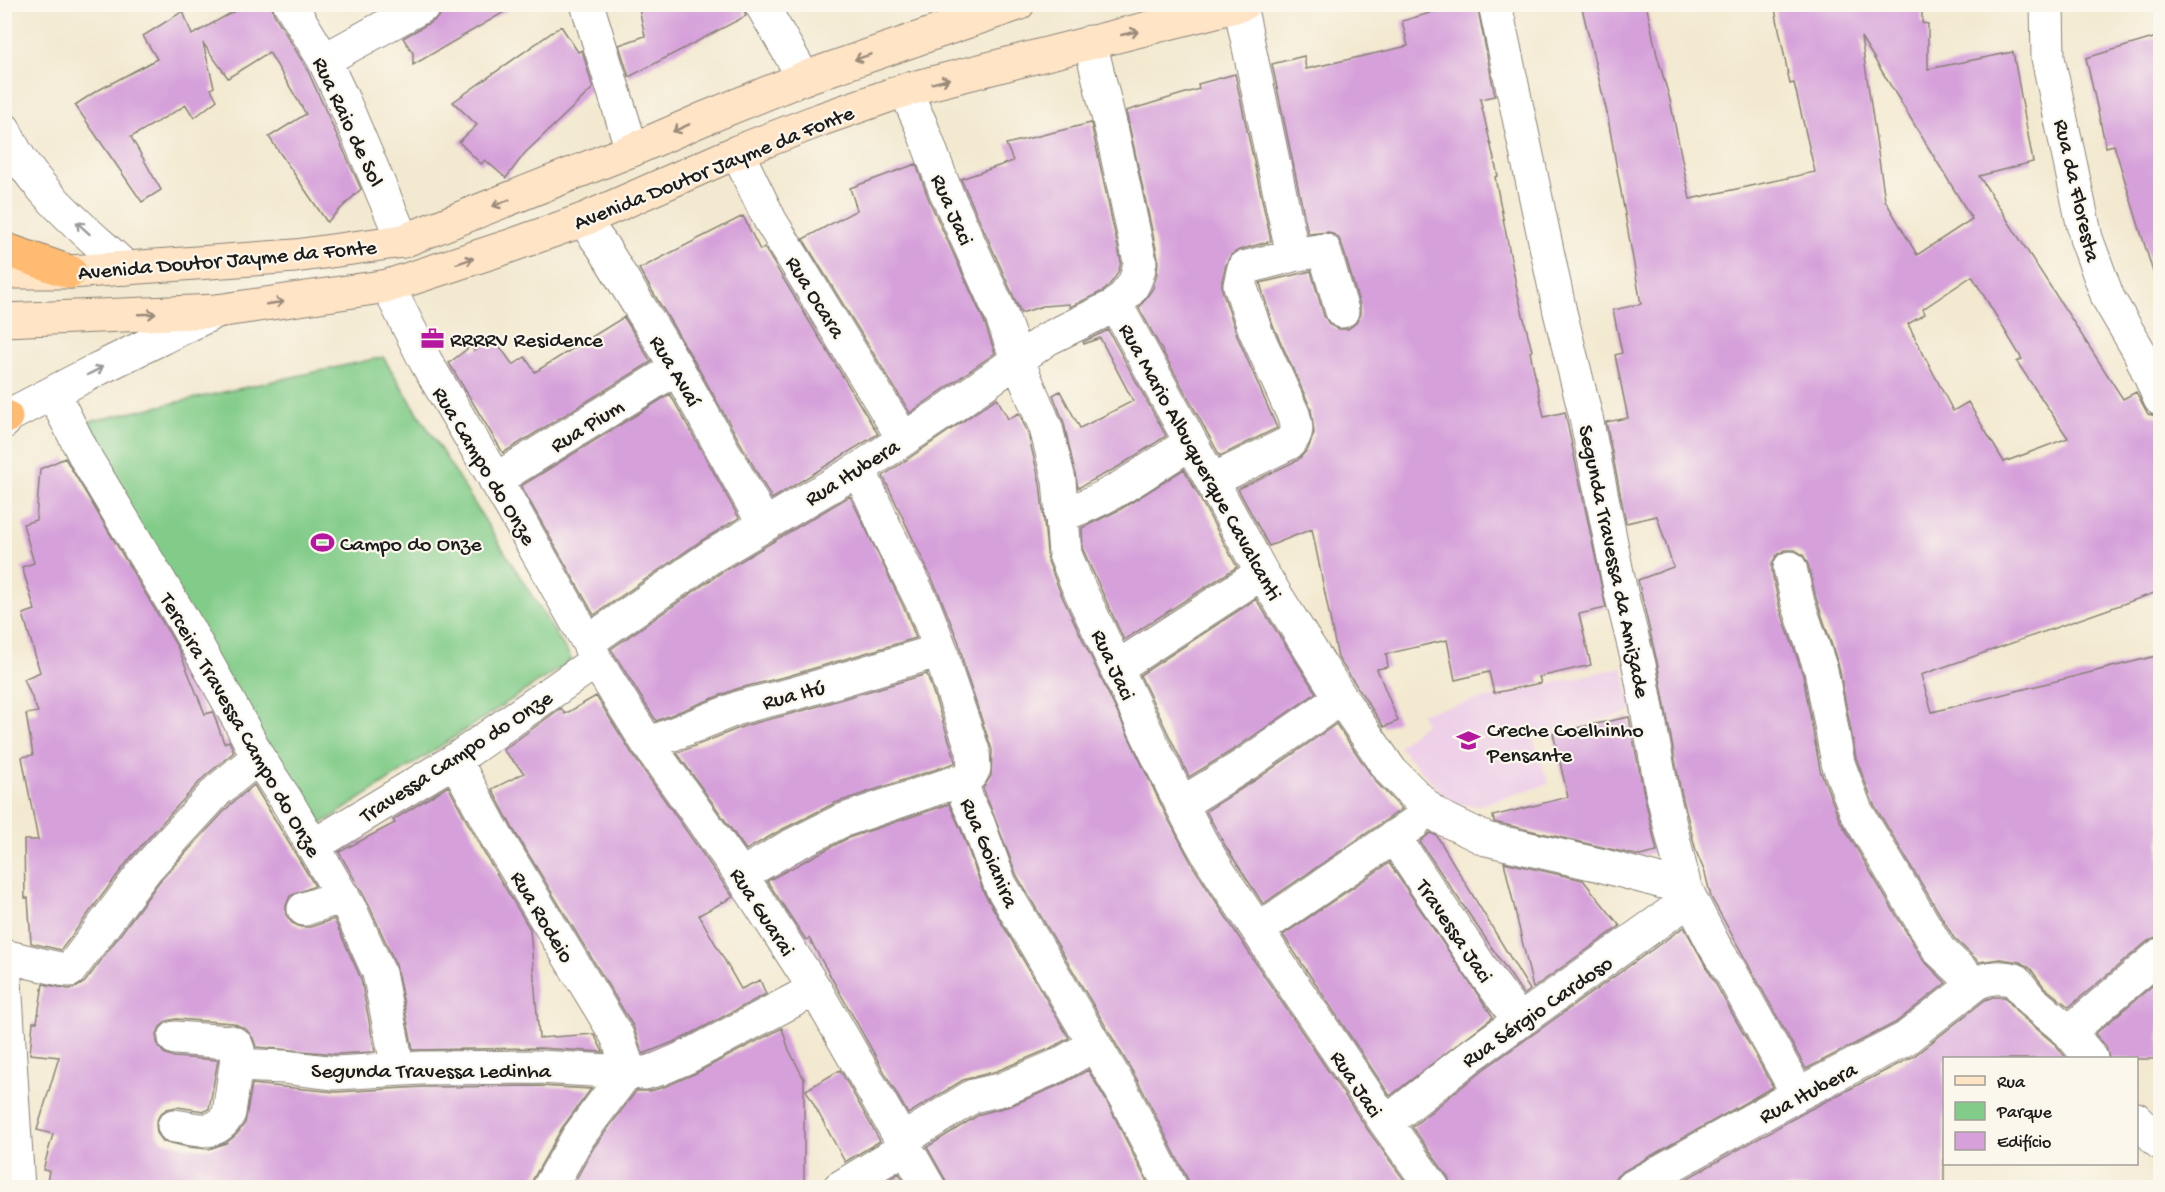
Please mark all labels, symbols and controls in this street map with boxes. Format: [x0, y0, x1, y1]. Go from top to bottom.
one-way arrow [1120, 26, 1139, 38]
one-way arrow [854, 53, 873, 64]
street label: Rua Raio de Sol [305, 54, 388, 192]
one-way arrow [931, 75, 950, 86]
street label: Avenida Doutor Jayme da Fonte [571, 101, 859, 238]
street label: Rua da Floresta [2046, 117, 2104, 266]
one-way arrow [673, 123, 691, 135]
street label: Rua Jaci [923, 171, 978, 250]
one-way arrow [493, 198, 511, 209]
one-way arrow [76, 222, 91, 236]
street label: Avenida Doutor Jayme da Fonte [77, 236, 378, 288]
street label: Rua Ocara [778, 252, 849, 345]
one-way arrow [455, 255, 474, 266]
one-way arrow [264, 298, 284, 309]
one-way arrow [136, 309, 156, 320]
street label: Rua Mario Albuquerque Cavalcanti [1111, 320, 1286, 606]
office icon: RRRRV Residence [419, 325, 445, 351]
place label: RRRRV Residence [450, 329, 603, 355]
street label: Rua Avaí [642, 332, 706, 414]
one-way arrow [86, 365, 103, 377]
street label: Rua Campo do Onze [425, 383, 541, 552]
street label: Rua Pium [546, 394, 630, 460]
street label: Segunda Travessa da Amizade [1570, 423, 1654, 701]
street label: Rua Itubera [801, 435, 906, 514]
sports icon: Campo do Onze [309, 529, 335, 555]
place label: Campo do Onze [340, 533, 482, 559]
street label: Terceira Travessa Campo do Onze [151, 587, 325, 863]
street label: Rua Jaci [1084, 626, 1139, 705]
street label: Rua Itú [760, 676, 828, 718]
street label: Travessa Campo do Onze [354, 686, 559, 832]
place label: Creche Coelhinho Pensante [1486, 719, 1644, 770]
school or university icon: Creche Coelhinho Pensante [1456, 728, 1482, 754]
street label: Rua Goianira [953, 795, 1022, 913]
street label: Rua Guarai [722, 864, 799, 962]
street label: Rua Rodeio [503, 867, 578, 969]
street label: Travessa Jaci [1407, 874, 1497, 989]
street label: Rua Sérgio Cardoso [1458, 951, 1619, 1075]
street label: Rua Jaci [1323, 1047, 1387, 1124]
legend [1943, 1057, 2138, 1165]
street label: Rua Itubera [1756, 1058, 1863, 1131]
street label: Segunda Travessa Ledinha [311, 1060, 552, 1086]
text: Rua [1997, 1073, 2026, 1094]
text: Parque [1996, 1103, 2053, 1124]
text: Edifício [1997, 1133, 2051, 1154]

